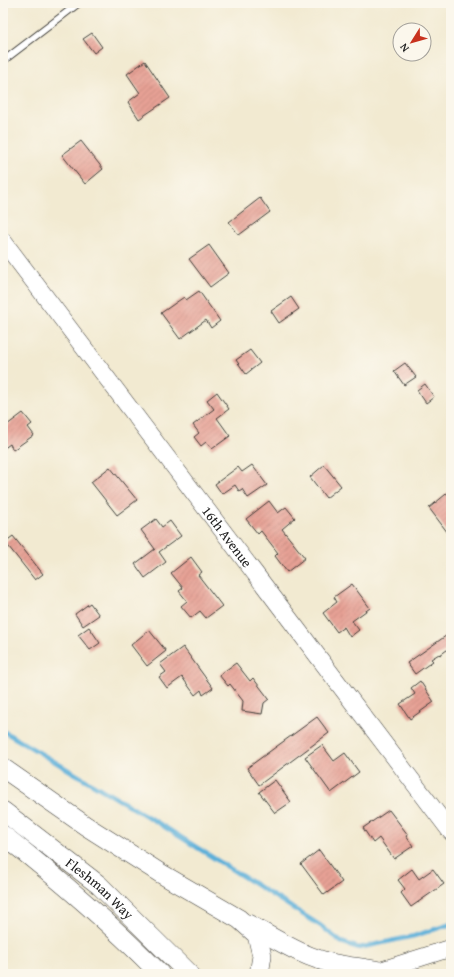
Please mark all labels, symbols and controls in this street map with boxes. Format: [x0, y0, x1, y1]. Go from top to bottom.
north arrow [392, 22, 432, 62]
text: N [395, 40, 413, 56]
street label: 16th Avenue [197, 502, 257, 572]
street label: Fleshman Way [62, 853, 138, 924]

